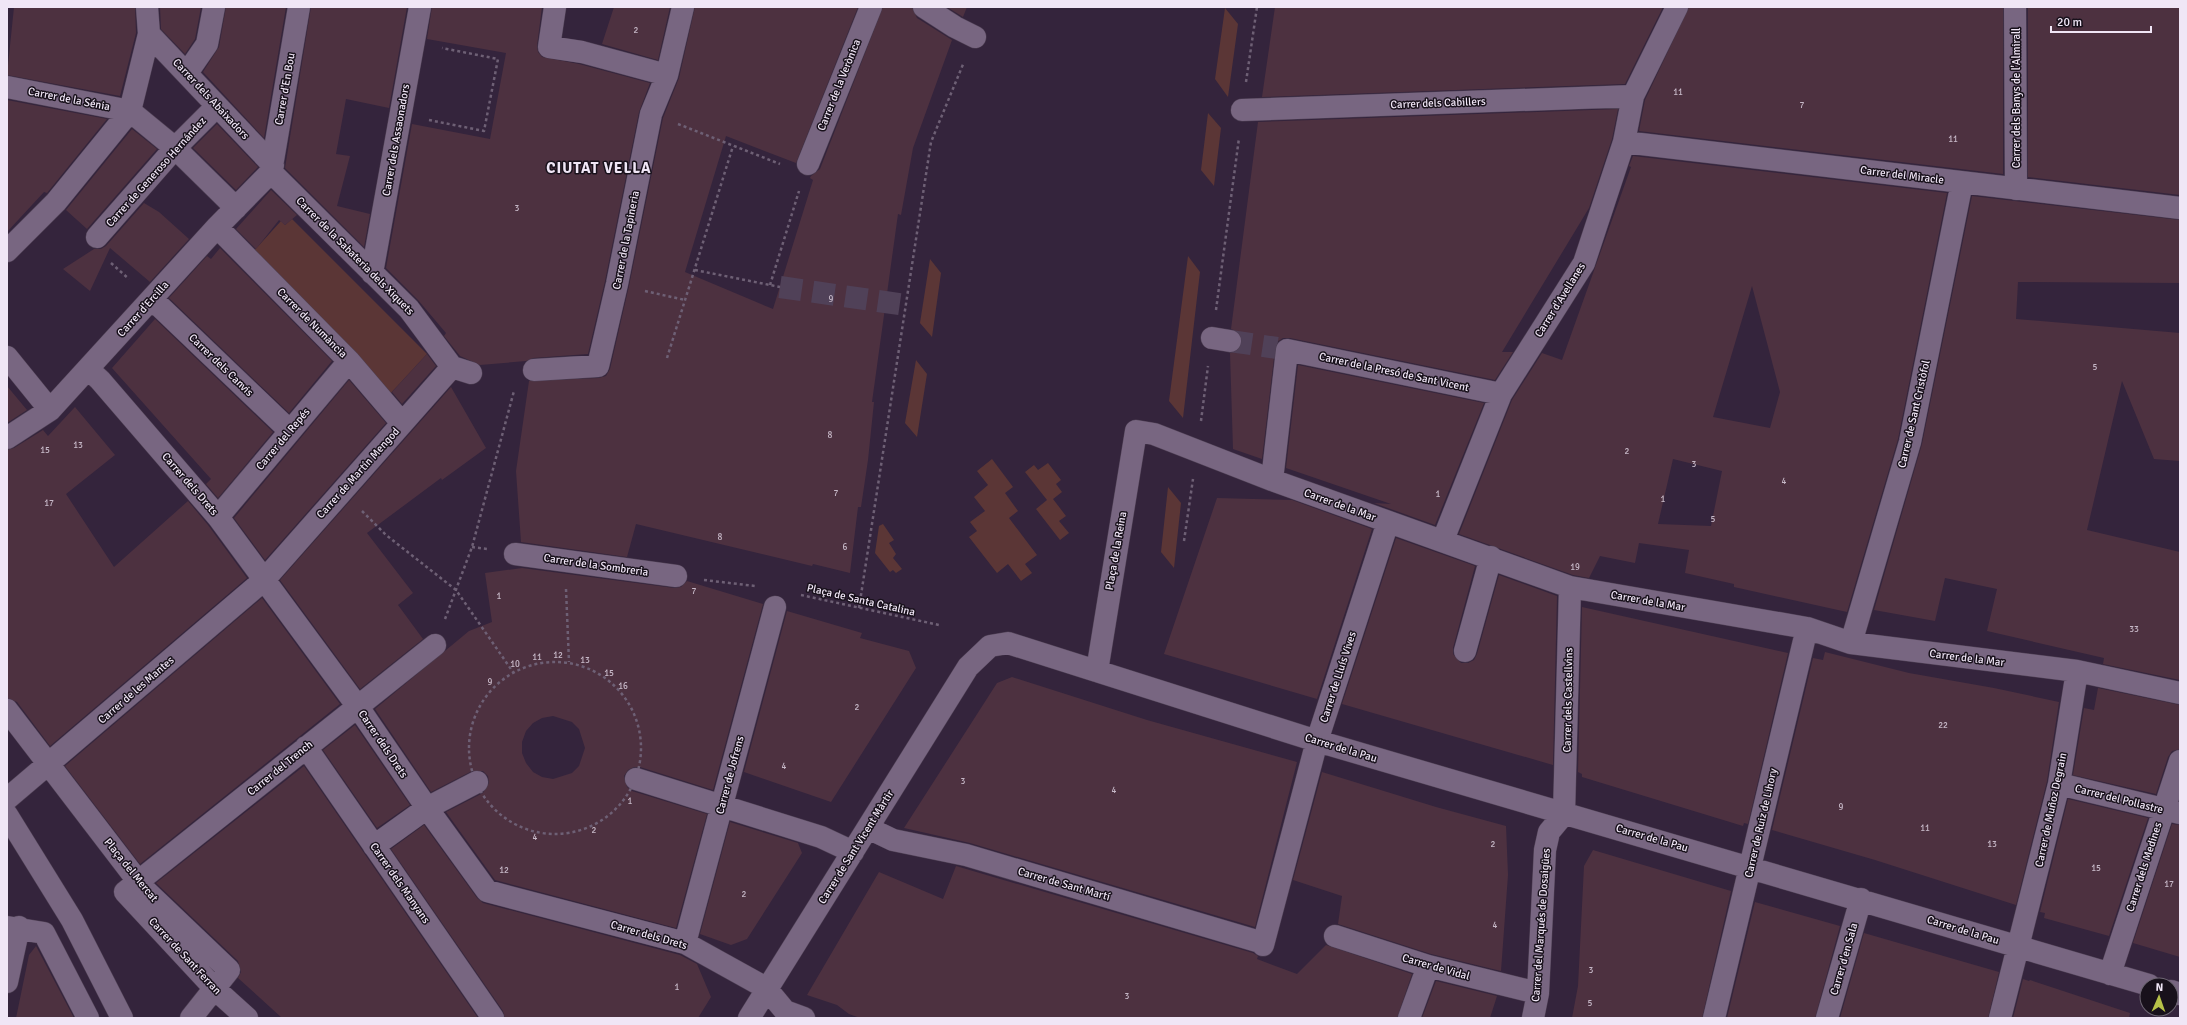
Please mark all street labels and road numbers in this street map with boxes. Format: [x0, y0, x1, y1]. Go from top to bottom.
street label: Carrer dels Banys de l'Almirall [2010, 28, 2023, 168]
street label: Carrer de la Verònica [815, 37, 863, 133]
street label: Carrer d'En Bou [272, 52, 298, 126]
street label: Carrer dels Abaixadors [170, 56, 252, 142]
street label: Carrer dels Assaonadors [380, 83, 412, 197]
street label: Carrer de la Sénia [27, 85, 111, 113]
street label: Carrer dels Cabillers [1390, 95, 1486, 111]
street label: Carrer de Generoso Hernández [103, 114, 209, 230]
street label: Carrer del Miracle [1859, 163, 1945, 187]
street label: Carrer de la Tapineria [610, 189, 642, 290]
street label: Carrer de la Sabateria dels Xiquets [293, 194, 417, 318]
street label: Carrer d'Avellanes [1532, 260, 1588, 340]
street label: Carrer d'Ercilla [115, 278, 172, 339]
street label: Carrer de Numància [274, 285, 350, 361]
street label: Carrer dels Canvis [186, 331, 256, 399]
street label: Carrer de la Presó de Sant Vicent [1318, 350, 1470, 394]
street label: Carrer de Sant Cristòfol [1895, 359, 1933, 469]
street label: Carrer del Repés [253, 405, 313, 473]
street label: Carrer de Martín Mengod [314, 425, 402, 521]
street label: Carrer dels Drets [159, 450, 221, 518]
street label: Carrer de la Mar [1302, 486, 1378, 524]
street label: Plaça de la Reina [1103, 510, 1129, 591]
street label: Carrer de la Sombreria [543, 551, 650, 579]
street label: Plaça de Santa Catalina [806, 581, 917, 619]
street label: Carrer de la Mar [1610, 588, 1686, 614]
street label: Carrer de Lluís Vives [1317, 630, 1359, 724]
street label: Carrer dels Castellvins [1561, 647, 1575, 753]
street label: Carrer de la Mar [1929, 647, 2005, 669]
street label: Carrer de les Mantes [95, 653, 177, 726]
street label: Carrer dels Drets [356, 708, 411, 781]
street label: Carrer de la Pau [1303, 731, 1379, 765]
street label: Carrer de Jofrens [713, 734, 747, 816]
street label: Carrer del Trench [245, 738, 315, 798]
street label: Carrer de Muñoz Degrain [2033, 752, 2069, 868]
street label: Carrer de Ruiz de Lihory [1742, 766, 1780, 879]
street label: Carrer del Pollastre [2073, 782, 2165, 816]
street label: Carrer de Sant Vicent Màrtir [816, 788, 896, 906]
street label: Carrer dels Medines [2123, 820, 2165, 913]
street label: Carrer de la Pau [1614, 821, 1690, 855]
street label: Plaça del Mercat [101, 836, 161, 904]
street label: Carrer dels Manyans [367, 840, 433, 926]
street label: Carrer del Marqués de Dosaigües [1529, 848, 1553, 1002]
street label: Carrer de Sant Martí [1016, 865, 1112, 903]
street label: Carrer de la Pau [1925, 913, 2001, 947]
street label: Carrer de Sant Ferran [146, 915, 224, 997]
street label: Carrer dels Drets [609, 918, 689, 952]
street label: Carrer d'en Sala [1827, 921, 1861, 997]
street label: Carrer de Vidal [1401, 951, 1471, 983]

